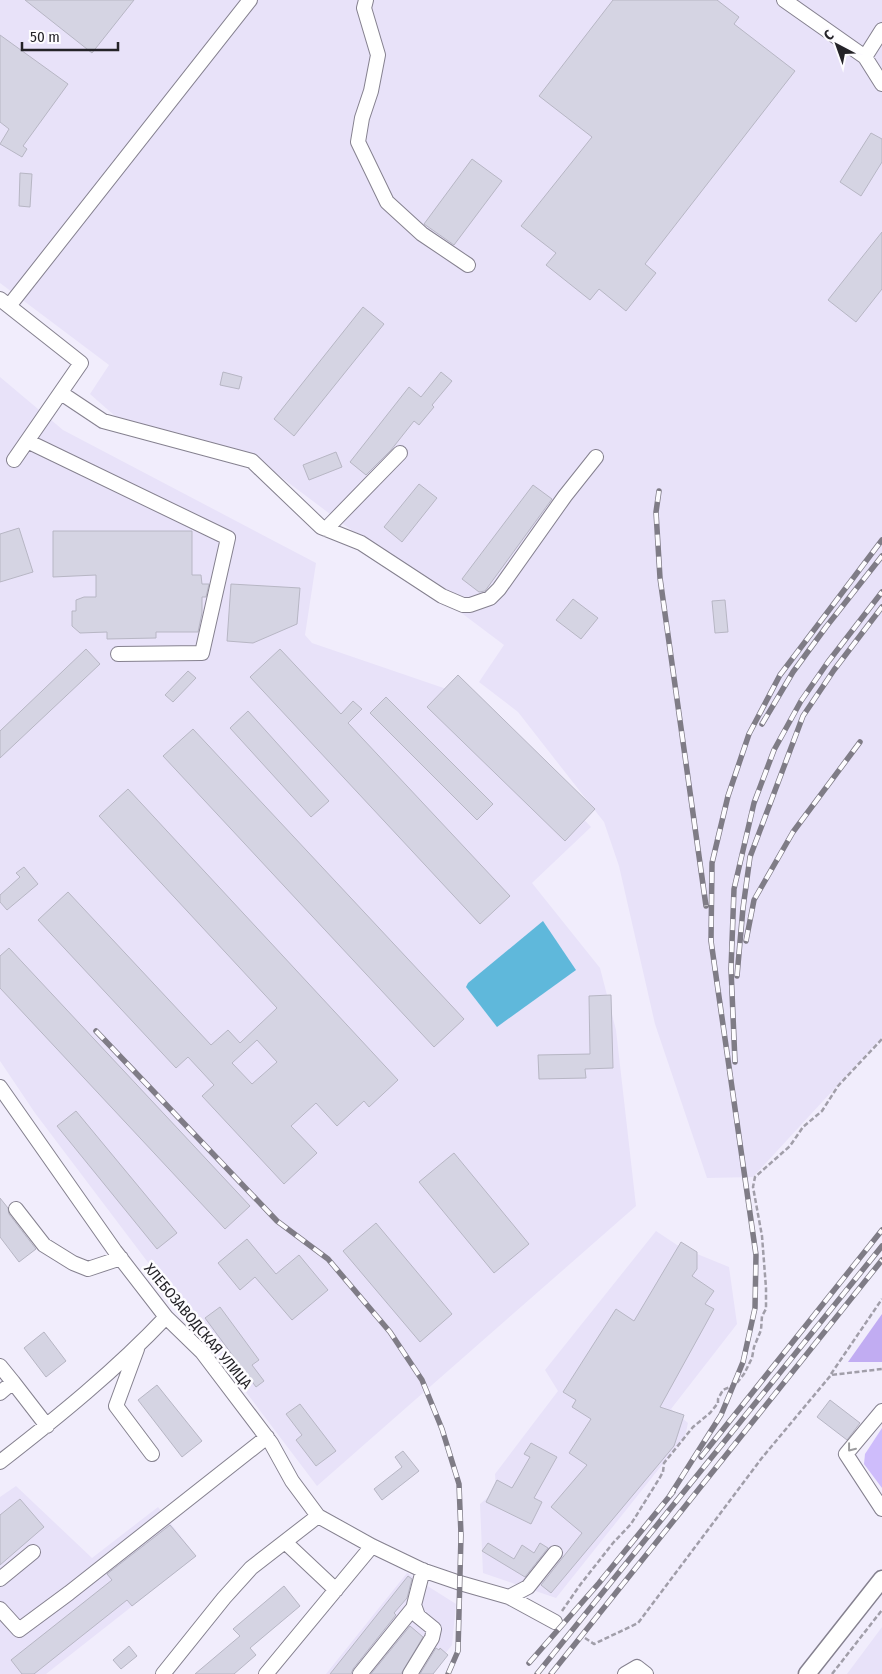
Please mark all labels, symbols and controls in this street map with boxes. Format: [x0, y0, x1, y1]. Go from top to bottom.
scale bar [22, 20, 119, 52]
north arrow [812, 20, 862, 70]
text: С [820, 26, 838, 44]
text: 50 m [30, 28, 60, 46]
street label: ХЛЕБОЗАВОДСКАЯ УЛИЦА [140, 1260, 256, 1392]
one-way arrow [849, 1442, 857, 1451]

